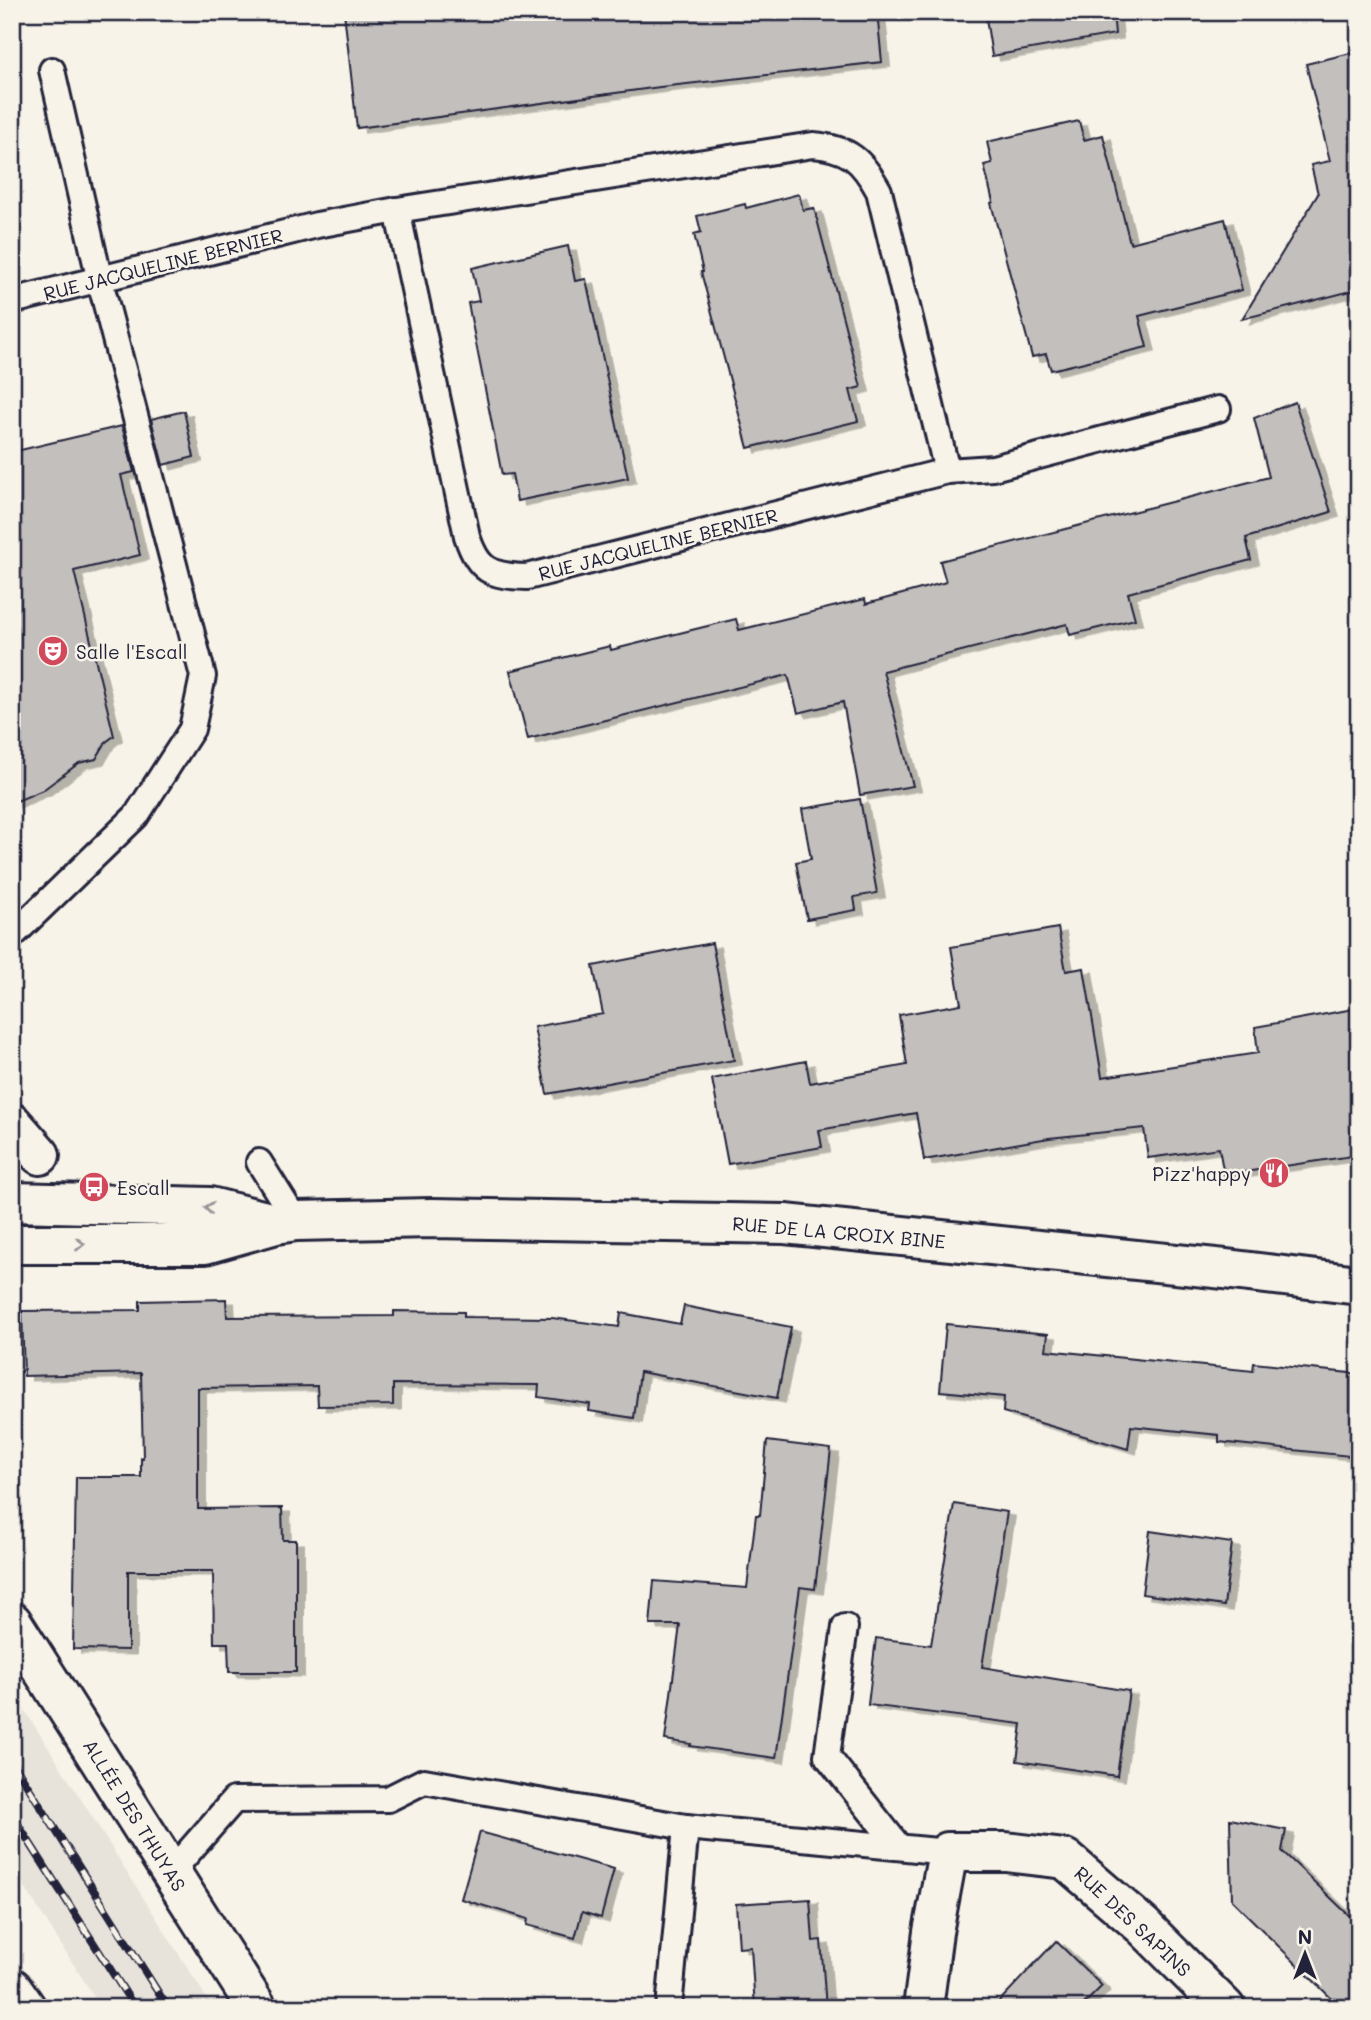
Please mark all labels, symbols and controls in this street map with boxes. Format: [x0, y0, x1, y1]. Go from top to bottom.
street label: RUE JACQUELINE BERNIER [41, 222, 285, 306]
street label: RUE JACQUELINE BERNIER [536, 502, 780, 586]
theatre icon: Salle l'Escall [36, 634, 70, 668]
place label: Salle l'Escall [76, 639, 188, 664]
restaurant icon: Pizz'happy [1257, 1156, 1291, 1190]
place label: Pizz'happy [1152, 1161, 1251, 1186]
bus stop icon: Escall [77, 1170, 111, 1204]
place label: Escall [117, 1175, 170, 1200]
one-way arrow [203, 1201, 215, 1216]
street label: RUE DE LA CROIX BINE [731, 1210, 947, 1254]
one-way arrow [76, 1236, 86, 1252]
street label: ALLÉE DES THUYAS [78, 1734, 192, 1896]
street label: RUE DES SAPINS [1069, 1860, 1197, 1982]
north arrow [1270, 1918, 1340, 1988]
text: N [1298, 1924, 1312, 1949]

